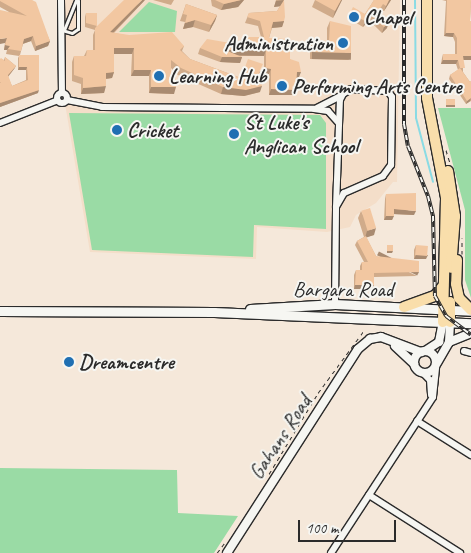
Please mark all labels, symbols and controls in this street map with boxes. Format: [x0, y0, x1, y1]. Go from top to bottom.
place label: Chapel [364, 4, 412, 30]
marker: Chapel [348, 11, 360, 23]
place label: Administration [224, 30, 333, 56]
marker: Administration [337, 37, 349, 49]
place label: Learning Hub [169, 63, 266, 89]
marker: Learning Hub [153, 70, 165, 82]
place label: Performing Arts Centre [292, 73, 462, 99]
marker: Performing Arts Centre [276, 80, 288, 92]
place label: St Luke's Anglican School [244, 109, 357, 159]
place label: Cricket [127, 117, 178, 143]
marker: Cricket [111, 124, 123, 136]
marker: St Luke's Anglican School [228, 128, 240, 140]
street label: Bargara Road [293, 276, 393, 302]
place label: Dreamcentre [79, 349, 174, 375]
marker: Dreamcentre [63, 356, 75, 368]
street label: Gahans Road [244, 391, 316, 483]
scale bar [301, 510, 398, 542]
text: 100 m [306, 519, 338, 538]

